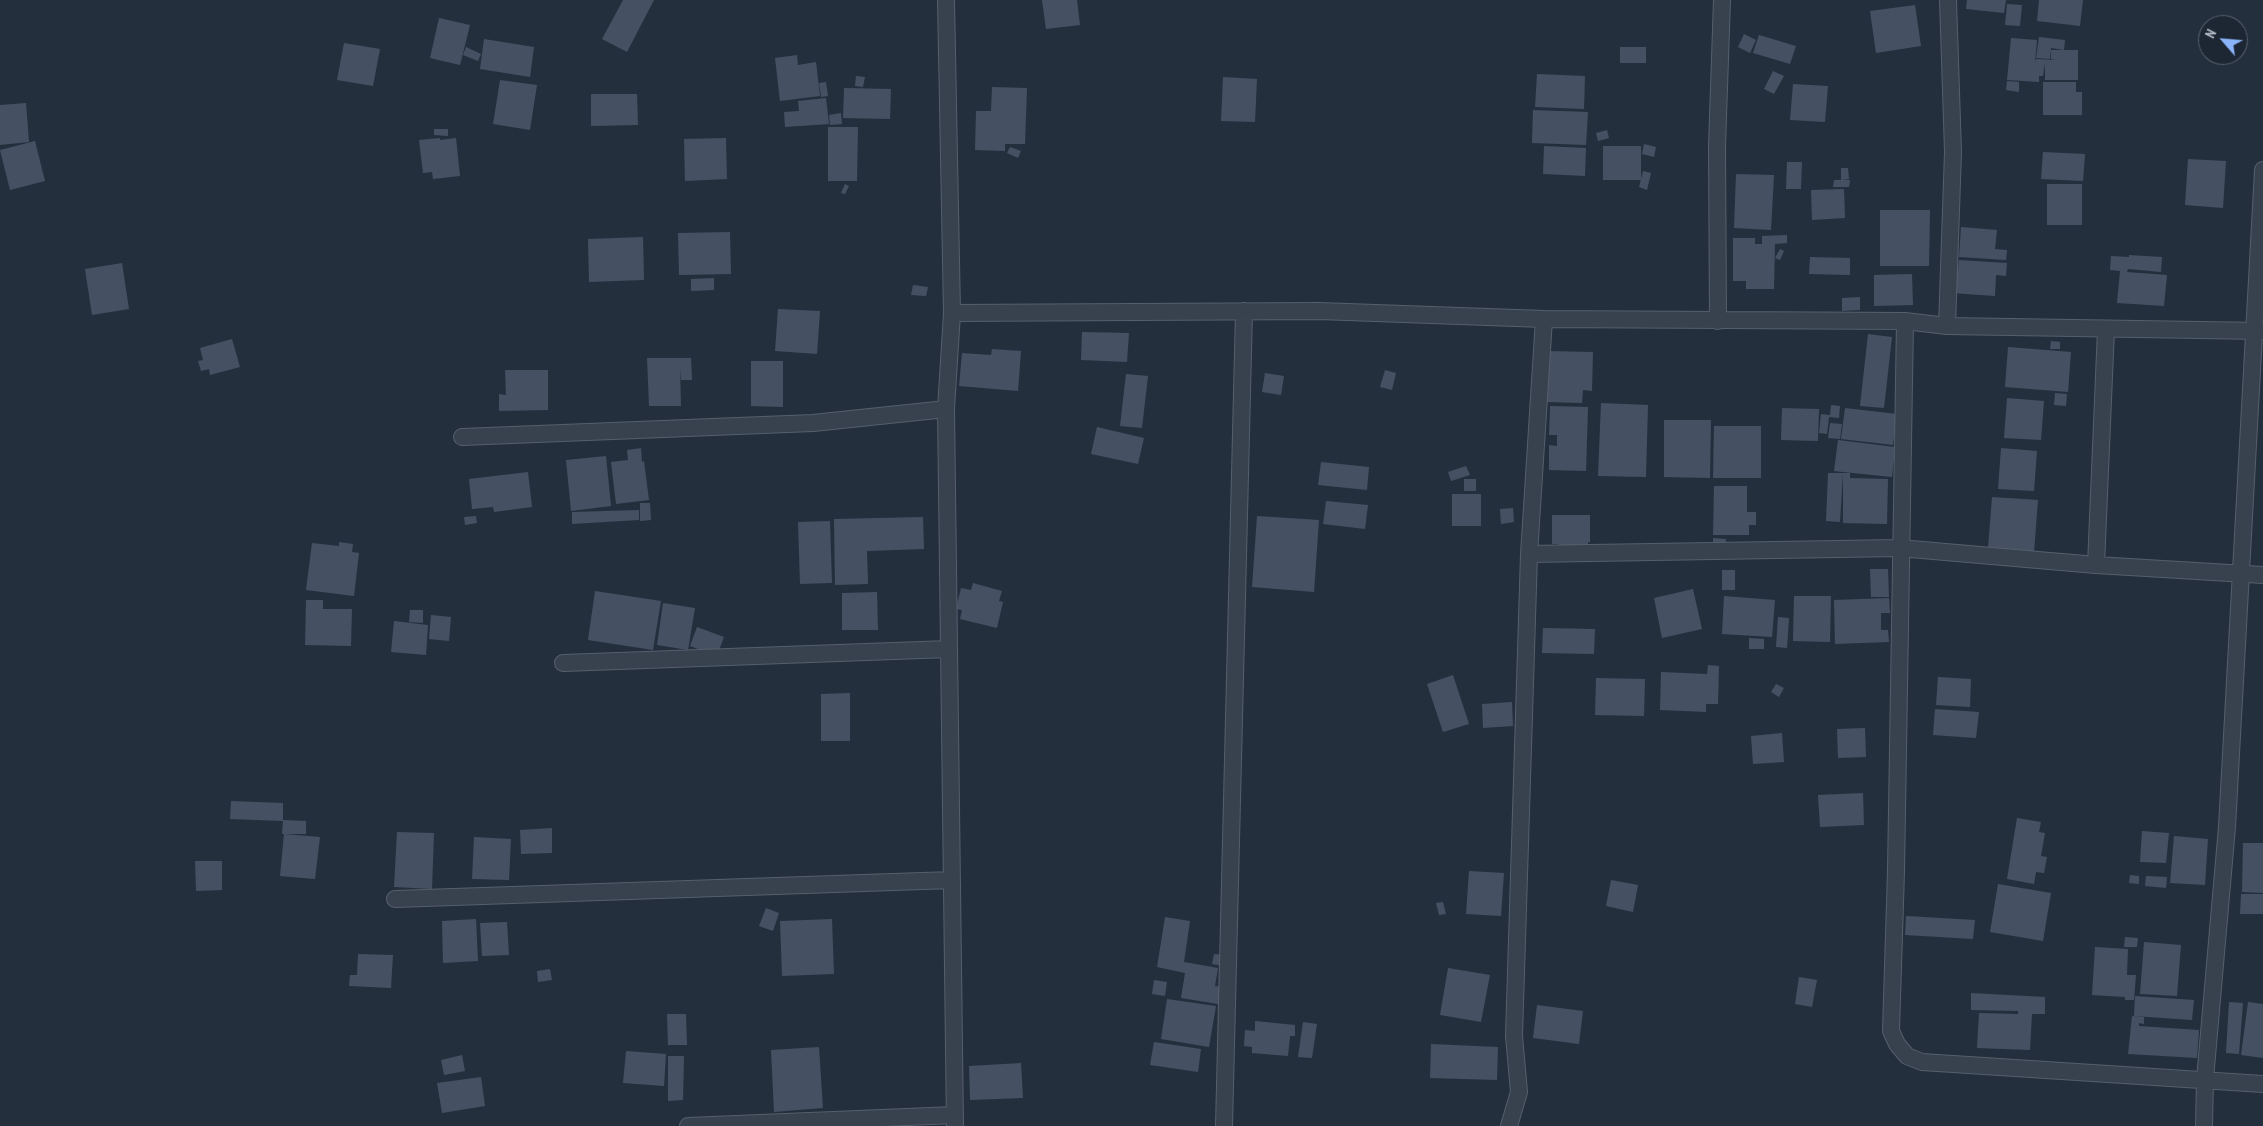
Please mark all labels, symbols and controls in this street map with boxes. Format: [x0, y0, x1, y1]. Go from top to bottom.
north arrow [2198, 15, 2248, 65]
text: N [2201, 26, 2220, 41]

